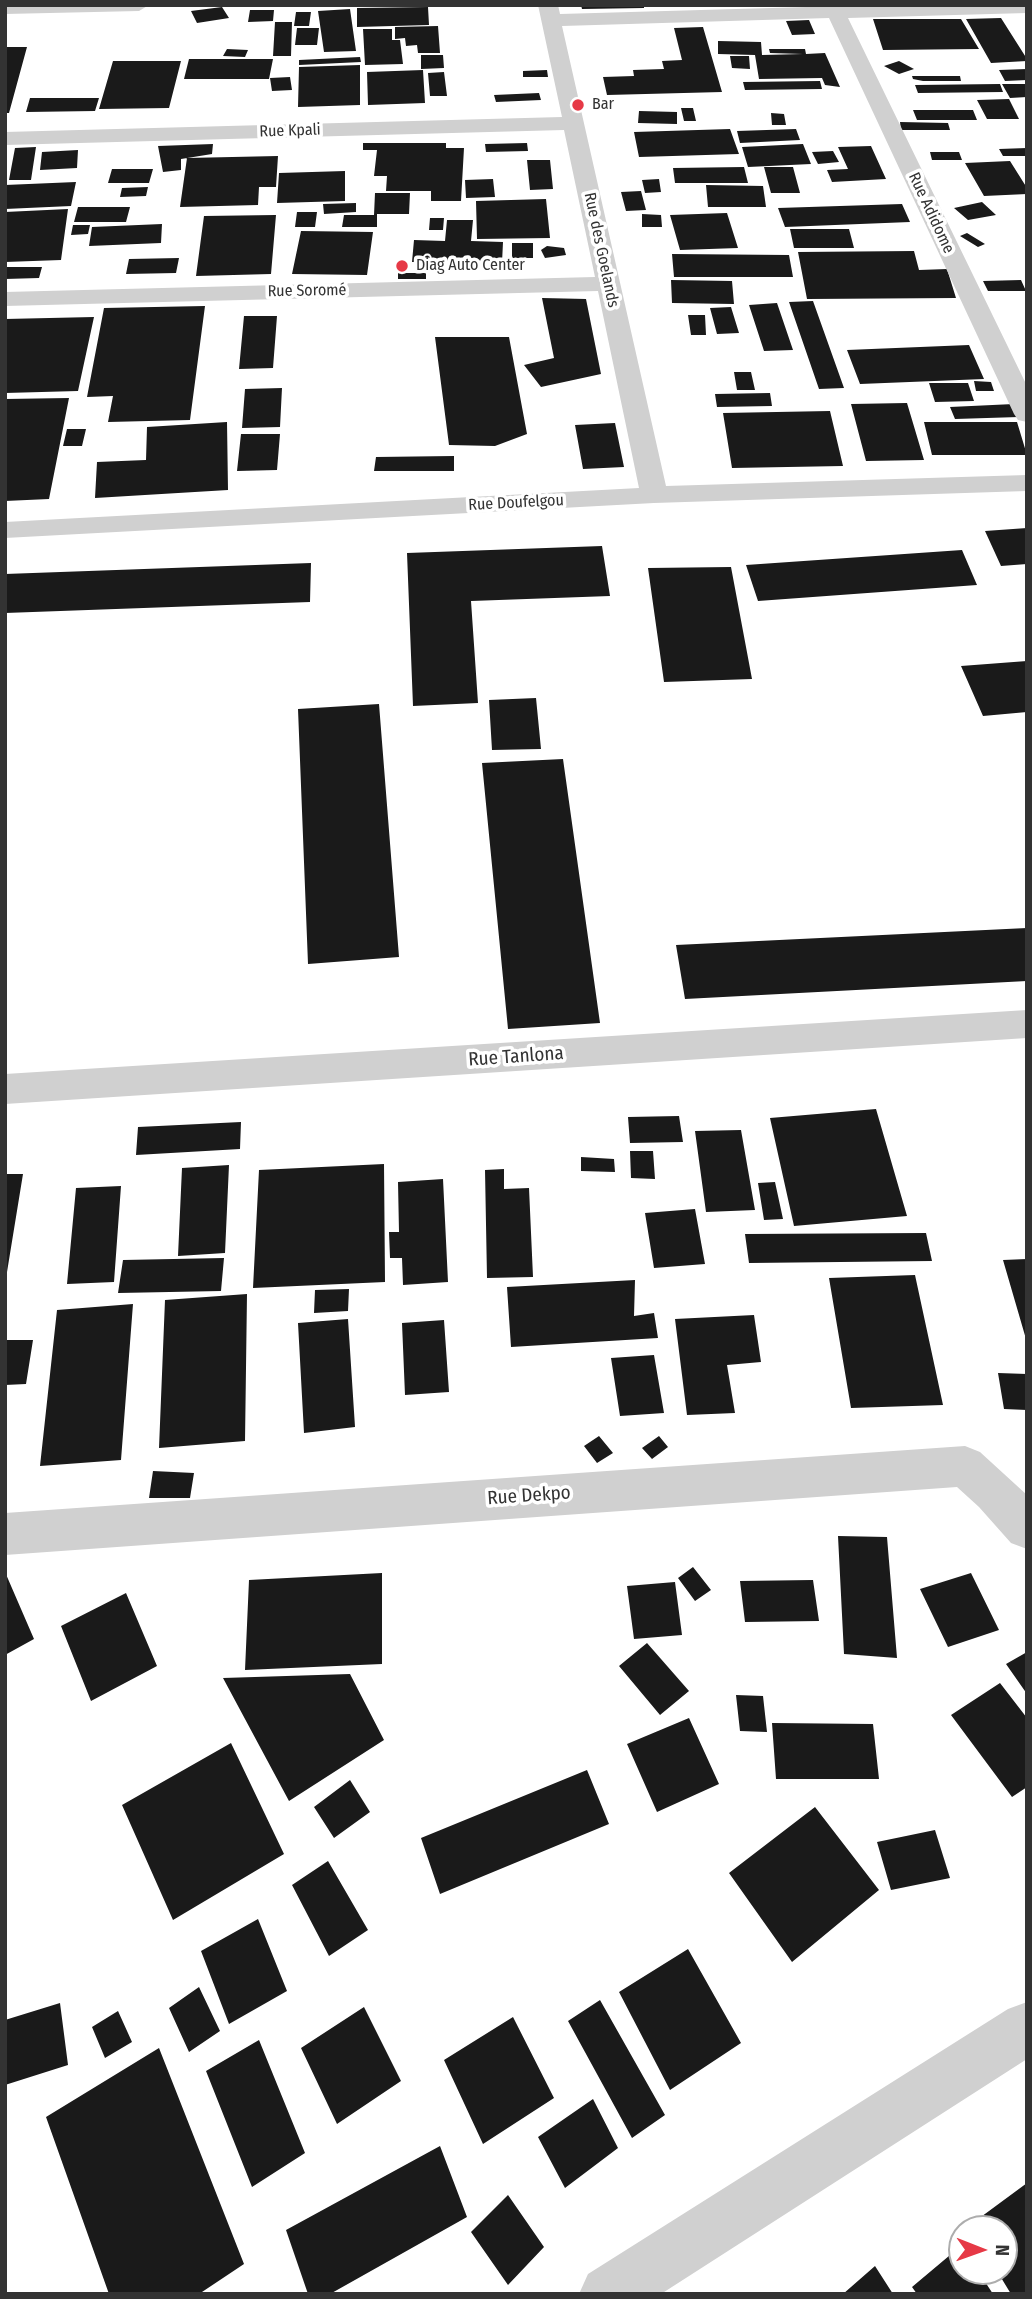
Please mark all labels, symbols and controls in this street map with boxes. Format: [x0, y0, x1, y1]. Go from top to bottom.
place label: Bar [592, 95, 614, 115]
marker: Bar [570, 97, 586, 113]
street label: Rue Kpali [259, 120, 321, 142]
street label: Rue Adidome [904, 170, 958, 256]
street label: Rue des Goelands [579, 191, 623, 309]
place label: Diag Auto Center [416, 256, 525, 276]
marker: Diag Auto Center [394, 258, 410, 274]
street label: Rue Soromé [267, 281, 347, 301]
street label: Rue Doufelgou [468, 491, 564, 515]
street label: Rue Tanlona [468, 1042, 564, 1072]
street label: Rue Dekpo [487, 1482, 571, 1510]
north arrow [948, 2215, 1018, 2285]
text: N [991, 2244, 1014, 2256]

